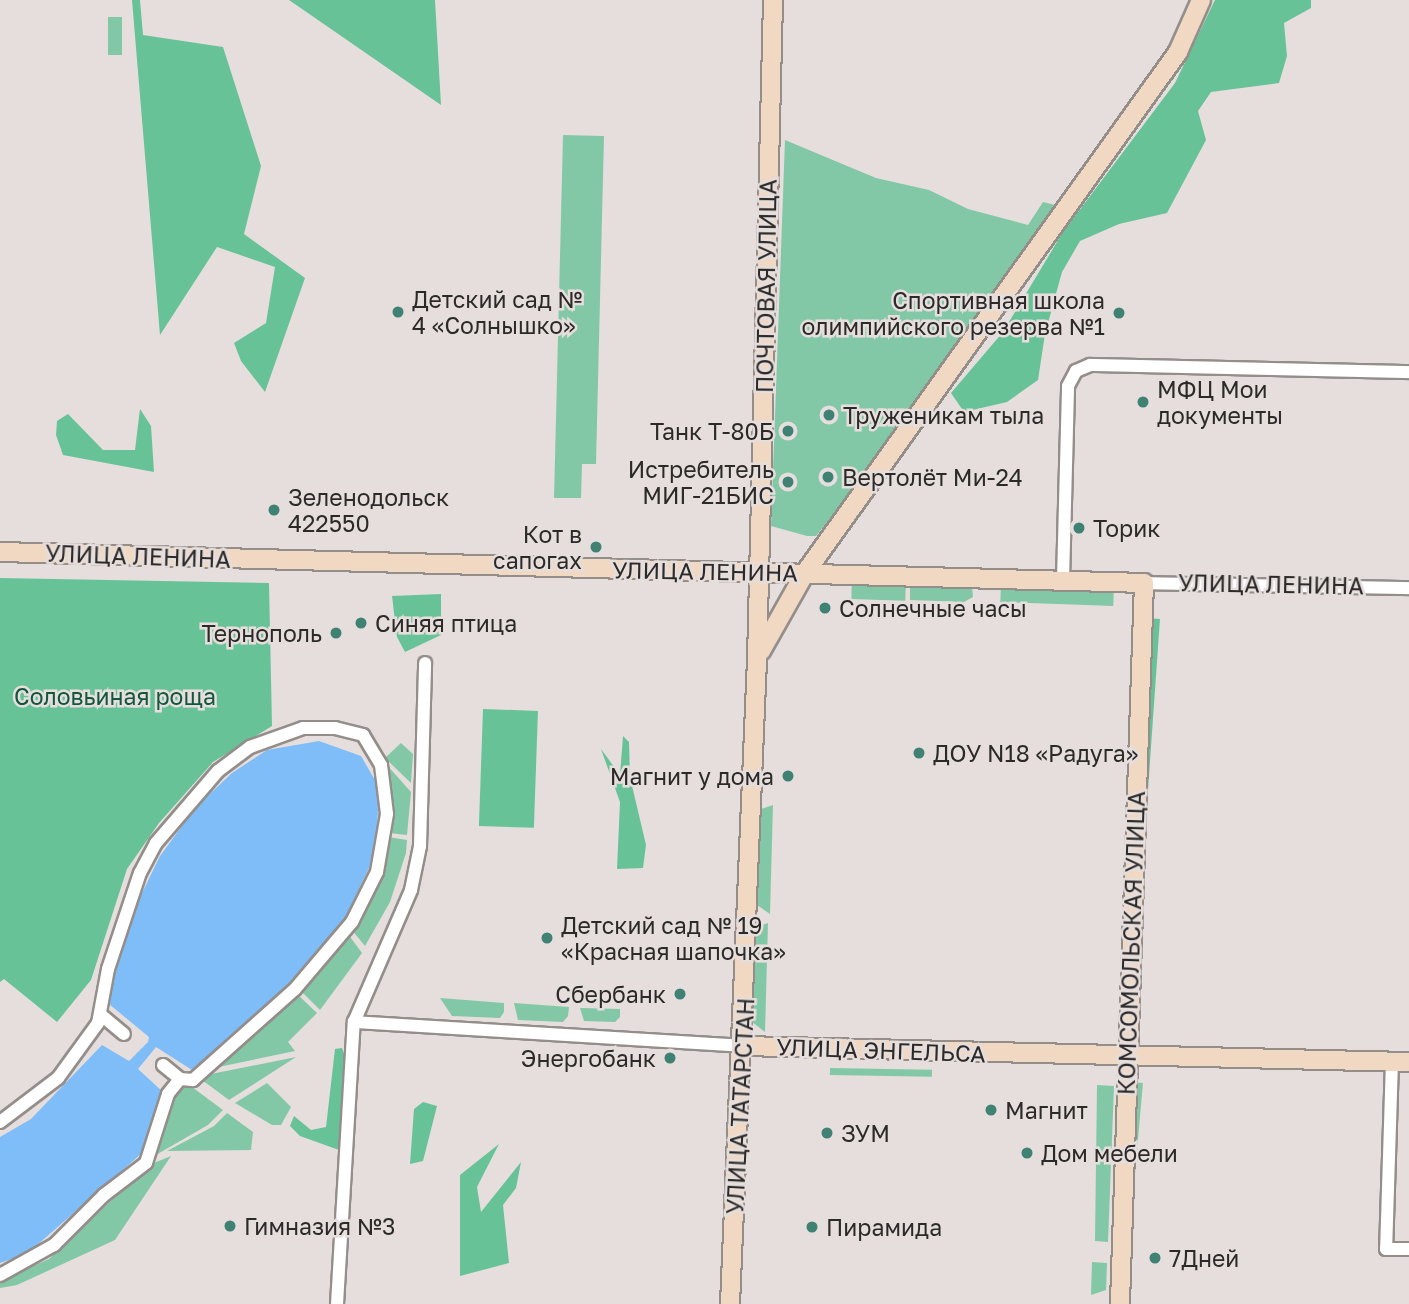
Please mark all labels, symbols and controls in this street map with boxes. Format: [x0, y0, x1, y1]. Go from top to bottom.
street label: ПОЧТОВАЯ УЛИЦА [750, 179, 782, 393]
place label: Детский сад № 4 «Солнышко» [412, 285, 583, 339]
place label: Спортивная школа олимпийского резерва №1 [801, 286, 1105, 340]
marker: Детский сад № 4 «Солнышко» [390, 304, 406, 320]
marker: Спортивная школа олимпийского резерва №1 [1111, 305, 1127, 321]
place label: МФЦ Мои документы [1157, 375, 1283, 429]
marker: МФЦ Мои документы [1135, 394, 1151, 410]
place label: Труженикам тыла [843, 401, 1044, 429]
marker: Труженикам тыла [821, 407, 837, 423]
place label: Танк Т-80Б [650, 417, 774, 445]
marker: Танк Т-80Б [780, 423, 796, 439]
place label: Истребитель МИГ-21БИС [628, 455, 774, 509]
place label: Вертолёт Ми-24 [842, 463, 1023, 491]
marker: Вертолёт Ми-24 [820, 469, 836, 485]
marker: Истребитель МИГ-21БИС [780, 474, 796, 490]
place label: Зеленодольск 422550 [288, 483, 449, 537]
marker: Зеленодольск 422550 [266, 502, 282, 518]
place label: Торик [1093, 514, 1160, 542]
place label: Кот в сапогах [493, 520, 582, 574]
marker: Торик [1071, 520, 1087, 536]
street label: УЛИЦА ЛЕНИНА [45, 539, 231, 573]
marker: Кот в сапогах [588, 539, 604, 555]
street label: УЛИЦА ЛЕНИНА [612, 556, 798, 586]
street label: УЛИЦА ЛЕНИНА [1178, 569, 1364, 599]
place label: Солнечные часы [839, 594, 1027, 622]
marker: Солнечные часы [817, 600, 833, 616]
place label: Синяя птица [375, 609, 517, 637]
marker: Синяя птица [353, 615, 369, 631]
place label: Тернополь [202, 619, 322, 647]
marker: Тернополь [328, 625, 344, 641]
park label: Соловьиная роща [14, 682, 216, 710]
place label: ДОУ N18 «Радуга» [933, 739, 1139, 767]
marker: ДОУ N18 «Радуга» [911, 745, 927, 761]
place label: Магнит у дома [610, 762, 774, 790]
marker: Магнит у дома [780, 768, 796, 784]
street label: КОМСОМОЛЬСКАЯ УЛИЦА [1112, 791, 1150, 1095]
place label: Детский сад № 19 «Красная шапочка» [561, 911, 786, 965]
marker: Детский сад № 19 «Красная шапочка» [539, 930, 555, 946]
place label: Сбербанк [555, 980, 666, 1008]
marker: Сбербанк [672, 986, 688, 1002]
street label: УЛИЦА ТАТАРСТАН [721, 997, 759, 1215]
street label: УЛИЦА ЭНГЕЛЬСА [776, 1033, 986, 1067]
place label: Энергобанк [521, 1044, 656, 1072]
marker: Энергобанк [662, 1050, 678, 1066]
place label: Магнит [1005, 1096, 1088, 1124]
marker: Магнит [983, 1102, 999, 1118]
place label: ЗУМ [841, 1119, 890, 1147]
marker: ЗУМ [819, 1125, 835, 1141]
place label: Дом мебели [1041, 1139, 1178, 1167]
marker: Дом мебели [1019, 1145, 1035, 1161]
place label: Гимназия №3 [244, 1212, 396, 1240]
place label: Пирамида [826, 1213, 942, 1241]
marker: Гимназия №3 [222, 1218, 238, 1234]
marker: Пирамида [804, 1219, 820, 1235]
place label: 7Дней [1169, 1244, 1239, 1272]
marker: 7Дней [1147, 1250, 1163, 1266]

